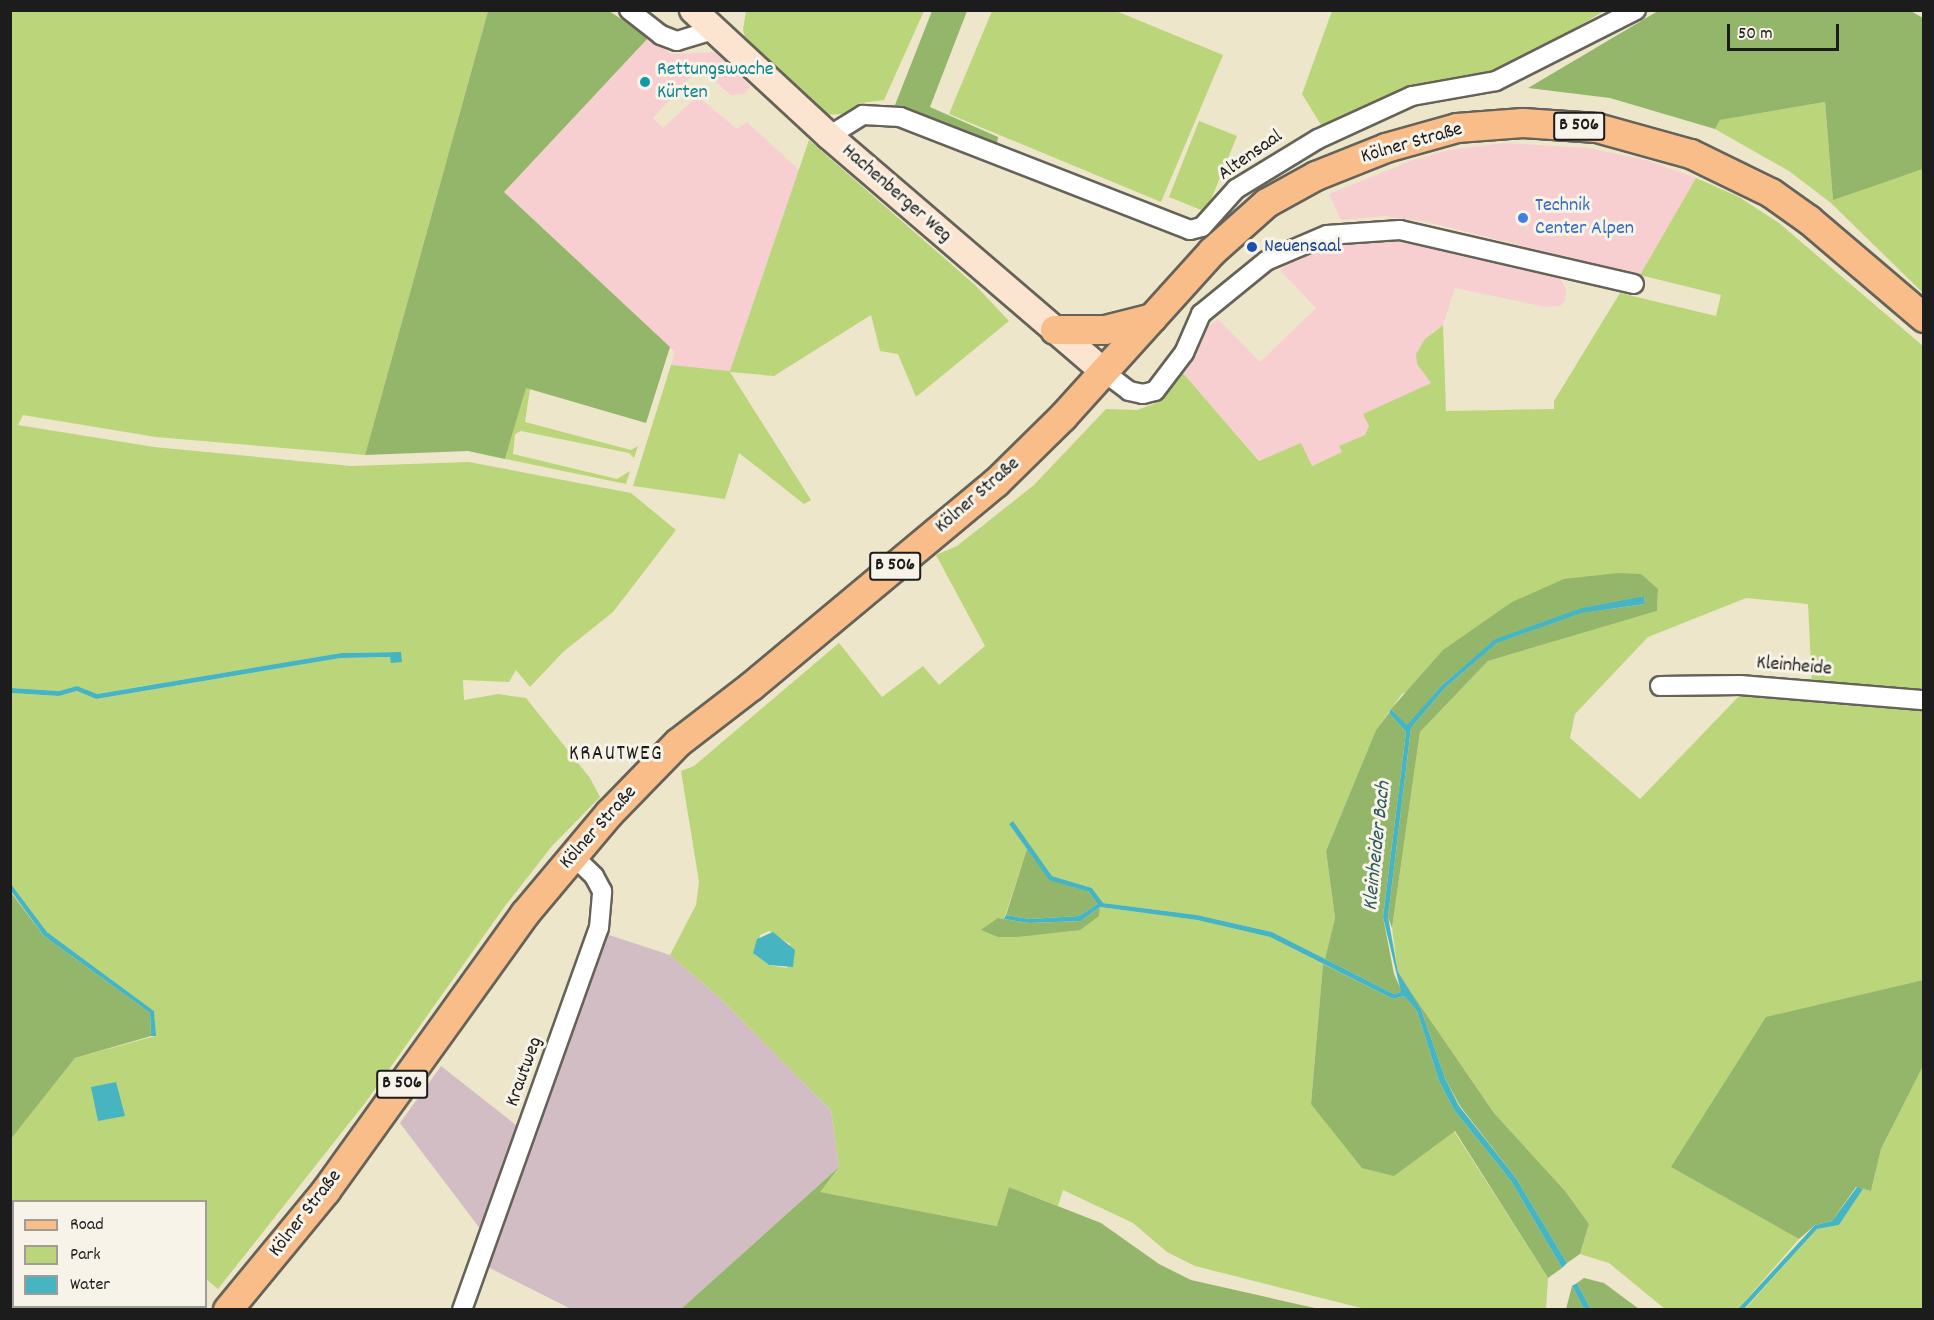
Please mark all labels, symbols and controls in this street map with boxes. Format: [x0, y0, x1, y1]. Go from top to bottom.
scale bar [1730, 12, 1842, 50]
text: 50 m [1738, 22, 1773, 47]
place label: Rettungswache Kürten [657, 58, 774, 105]
marker: Rettungswache Kürten [638, 75, 652, 89]
road number: B 506 [1552, 111, 1606, 141]
street label: Kölner Straße [1359, 118, 1465, 170]
street label: Altensaal [1214, 125, 1288, 187]
street label: Hachenberger Weg [836, 140, 956, 248]
place label: Technik Center Alpen [1535, 195, 1634, 242]
marker: Technik Center Alpen [1516, 211, 1530, 225]
place label: Neuensaal [1264, 235, 1341, 259]
marker: Neuensaal [1245, 240, 1259, 254]
street label: Kölner Straße [931, 453, 1025, 539]
road number: B 506 [868, 551, 922, 581]
street label: Kleinheide [1755, 652, 1833, 682]
district label: KRAUTWEG [569, 742, 663, 768]
water label: Kleinheider Bach [1359, 780, 1397, 912]
street label: Kölner Straße [555, 781, 643, 875]
street label: Krautweg [501, 1034, 549, 1110]
road number: B 506 [375, 1069, 429, 1099]
street label: Kölner Straße [264, 1166, 348, 1262]
legend [12, 1200, 207, 1308]
text: Road [70, 1213, 104, 1238]
text: Park [70, 1243, 101, 1268]
text: Water [70, 1273, 110, 1298]

